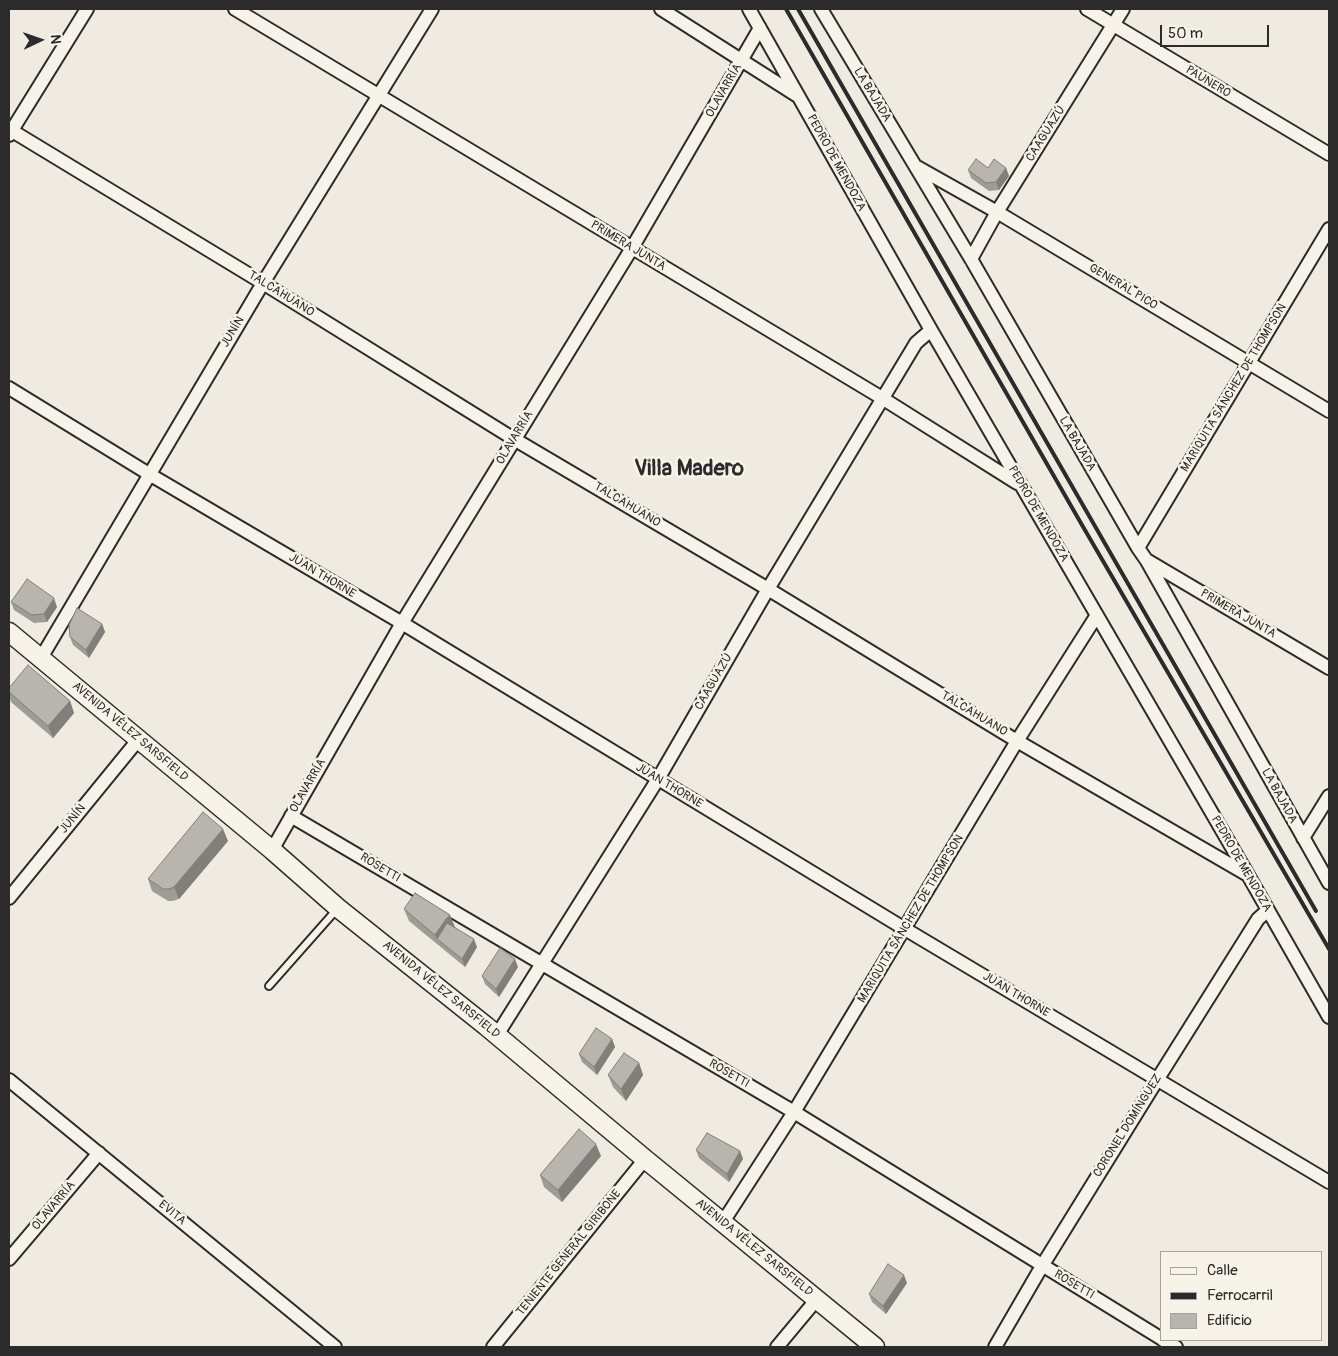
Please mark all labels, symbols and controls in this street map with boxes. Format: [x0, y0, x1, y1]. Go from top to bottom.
north arrow [15, 15, 65, 65]
scale bar [1163, 15, 1272, 47]
text: 50 m [1168, 24, 1203, 43]
text: N [47, 34, 64, 44]
street label: OLAVARRÍA [703, 62, 745, 120]
street label: PAUNERO [1183, 63, 1233, 101]
street label: LA BAJADA [850, 65, 894, 125]
street label: CAAGUAZÚ [1023, 104, 1069, 164]
street label: PEDRO DE MENDOZA [803, 112, 869, 214]
street label: PRIMERA JUNTA [588, 218, 668, 274]
street label: GENERAL PICO [1086, 261, 1160, 313]
street label: TALCAHUANO [245, 268, 317, 320]
street label: MARIQUITA SÁNCHEZ DE THOMPSON [1178, 301, 1290, 475]
street label: JUNÍN [218, 314, 248, 350]
street label: OLAVARRÍA [493, 409, 537, 467]
street label: LA BAJADA [1056, 414, 1098, 474]
district label: Villa Madero [634, 456, 744, 482]
street label: PEDRO DE MENDOZA [1005, 464, 1071, 564]
street label: TALCAHUANO [591, 479, 663, 531]
street label: JUAN THORNE [286, 550, 358, 602]
street label: PRIMERA JUNTA [1198, 586, 1278, 642]
street label: CAAGUAZÚ [692, 651, 736, 713]
street label: AVENIDA VÉLEZ SARSFIELD [69, 679, 191, 785]
street label: TALCAHUANO [938, 688, 1010, 740]
street label: OLAVARRÍA [287, 757, 329, 815]
street label: JUAN THORNE [633, 760, 705, 812]
street label: LA BAJADA [1258, 766, 1300, 826]
street label: JUNÍN [57, 802, 89, 836]
street label: PEDRO DE MENDOZA [1208, 814, 1274, 914]
street label: MARIQUITA SÁNCHEZ DE THOMPSON [855, 832, 967, 1006]
street label: ROSETTI [357, 850, 403, 886]
street label: AVENIDA VÉLEZ SARSFIELD [379, 938, 503, 1042]
street label: JUAN THORNE [980, 969, 1052, 1021]
street label: ROSETTI [706, 1057, 752, 1091]
street label: CORONEL DOMÍNGUEZ [1091, 1072, 1165, 1180]
street label: OLAVARRÍA [29, 1178, 79, 1234]
street label: TENIENTE GENERAL GIRIBONE [514, 1187, 624, 1319]
street label: AVENIDA VÉLEZ SARSFIELD [692, 1196, 816, 1300]
street label: EVITA [155, 1198, 189, 1228]
legend [1160, 1251, 1323, 1341]
text: Calle [1207, 1261, 1238, 1280]
street label: ROSETTI [1051, 1267, 1097, 1303]
text: Ferrocarril [1207, 1286, 1273, 1305]
text: Edificio [1207, 1311, 1252, 1330]

